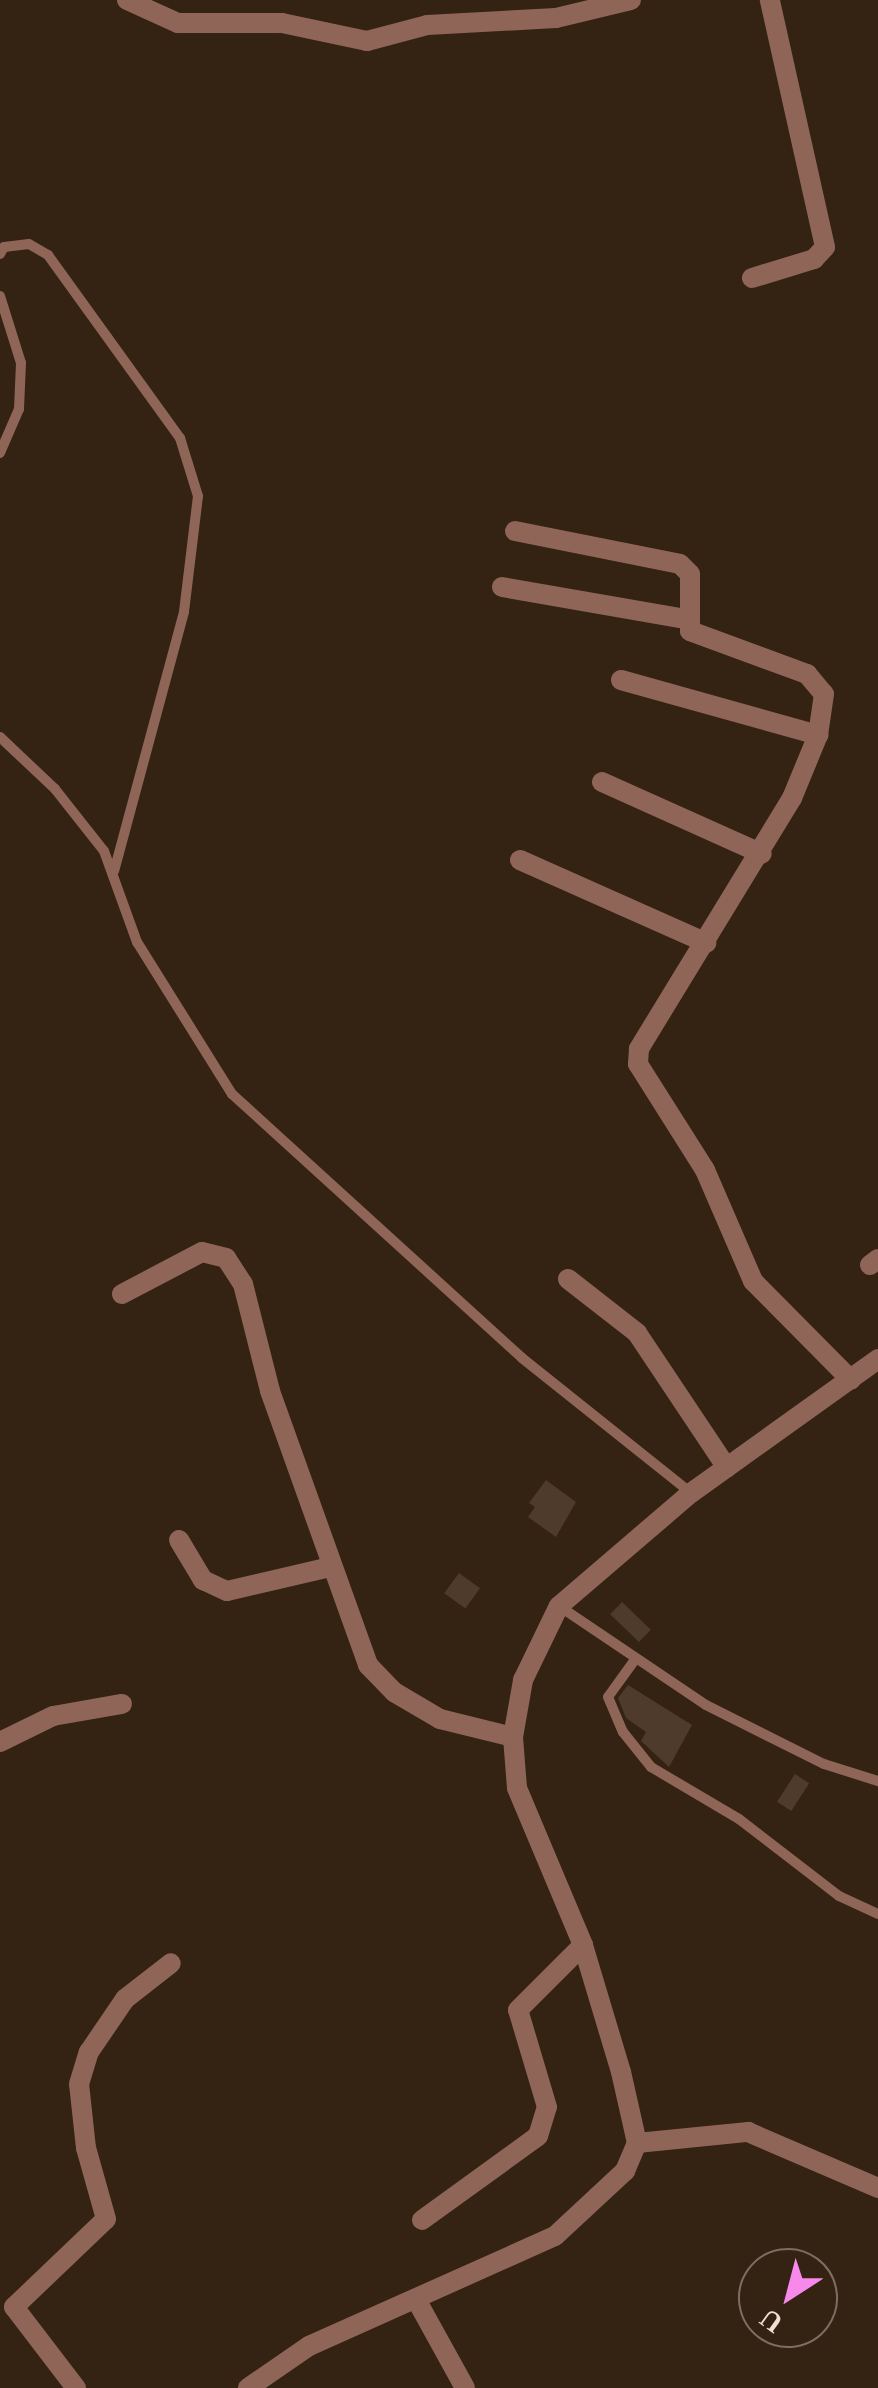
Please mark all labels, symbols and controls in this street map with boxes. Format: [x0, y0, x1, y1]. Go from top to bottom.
north arrow [738, 2248, 838, 2348]
text: U [754, 2303, 789, 2340]

